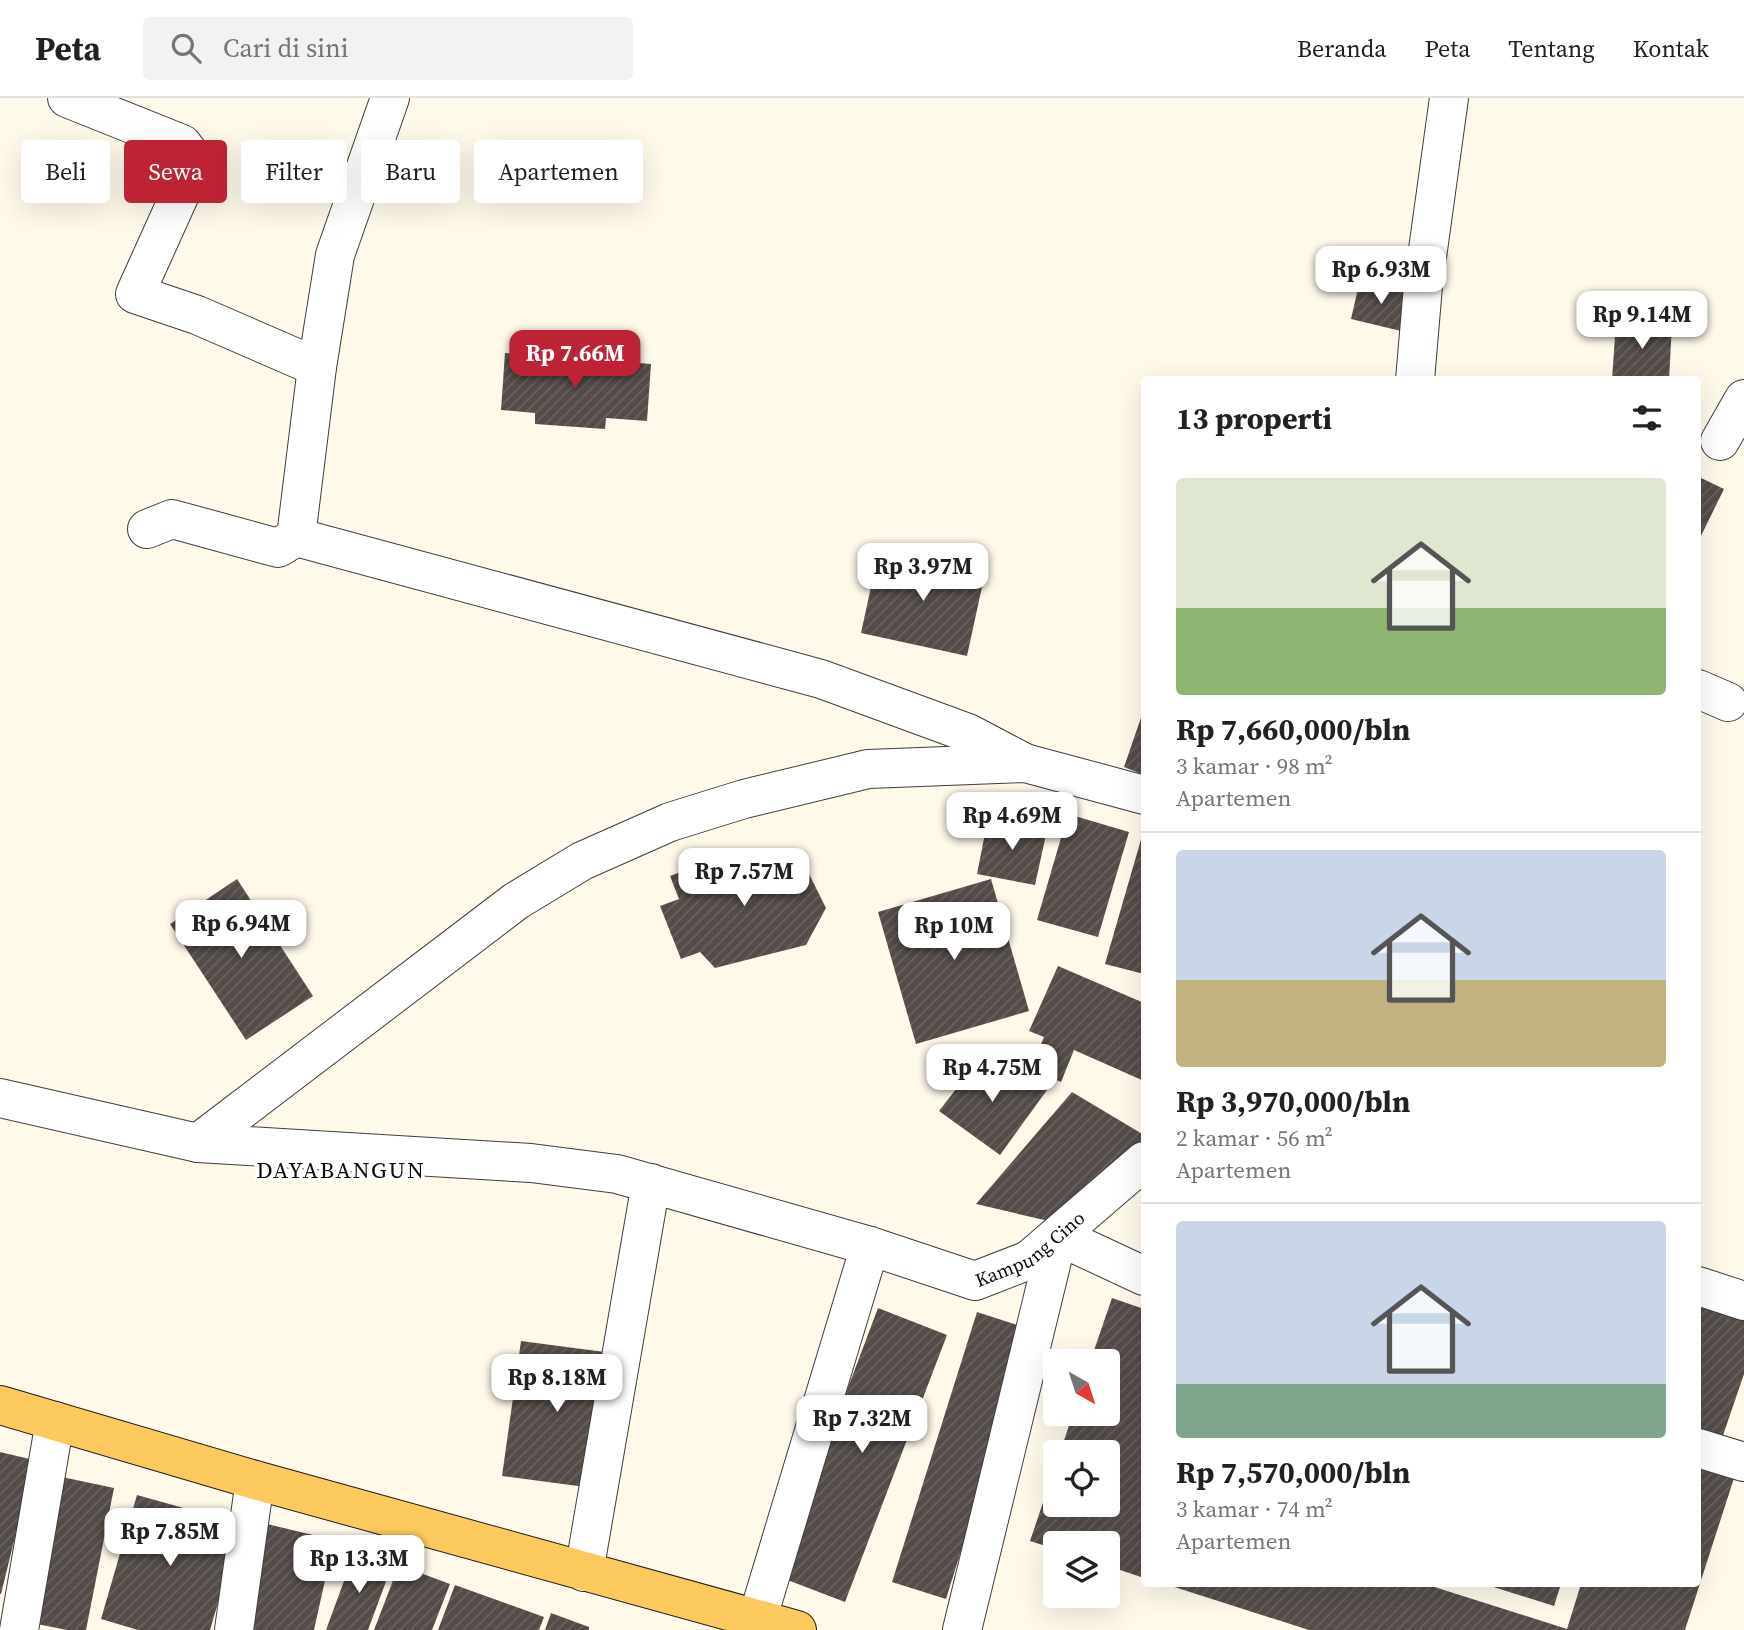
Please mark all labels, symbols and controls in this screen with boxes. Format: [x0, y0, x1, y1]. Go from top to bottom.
search box [143, 17, 633, 80]
text: Peta [35, 26, 101, 71]
icon: search [167, 29, 205, 67]
text: Cari di sini [223, 30, 348, 66]
text: Beranda [1297, 32, 1386, 65]
text: Peta [1424, 32, 1470, 65]
text: Tentang [1508, 32, 1595, 65]
text: Kontak [1633, 32, 1709, 65]
chip: Beli [21, 140, 110, 203]
chip: Sewa [124, 140, 227, 203]
chip: Filter [241, 140, 347, 203]
chip: Baru [361, 140, 460, 203]
chip: Apartemen [474, 140, 643, 203]
pin: Rp 6.93M [1309, 246, 1453, 306]
text: Rp 6.93M [1331, 253, 1431, 285]
pin: Rp 9.14M [1570, 292, 1714, 351]
text: Rp 9.14M [1592, 298, 1692, 330]
pin: Rp 7.66M [503, 330, 647, 390]
text: Rp 7.66M [525, 337, 625, 369]
text: 13 properti [1176, 398, 1332, 439]
icon: filters [1628, 399, 1666, 437]
icon: home [1358, 523, 1484, 649]
pin: Rp 3.97M [851, 544, 995, 603]
text: Rp 3.97M [873, 550, 973, 582]
text: Rp 7,660,000/bln [1176, 709, 1411, 750]
text: 3 kamar · 98 m² [1176, 750, 1333, 782]
text: Apartemen [1176, 782, 1291, 814]
pin: Rp 4.69M [940, 792, 1084, 852]
text: Rp 4.69M [962, 799, 1062, 831]
pin: Rp 7.57M [672, 848, 816, 908]
text: Rp 7.57M [694, 855, 794, 887]
icon: home [1358, 895, 1484, 1021]
pin: Rp 6.94M [169, 900, 313, 960]
pin: Rp 10M [897, 902, 1011, 962]
text: Rp 6.94M [191, 907, 291, 939]
text: Rp 10M [914, 909, 994, 941]
pin: Rp 4.75M [920, 1044, 1064, 1104]
text: Rp 4.75M [942, 1051, 1042, 1083]
text: Rp 3,970,000/bln [1176, 1081, 1411, 1122]
text: 2 kamar · 56 m² [1176, 1122, 1333, 1154]
district label: DAYABANGUN [256, 1154, 426, 1186]
text: Apartemen [1176, 1154, 1291, 1186]
street label: Kampung Cino [971, 1205, 1090, 1293]
icon: home [1358, 1266, 1484, 1392]
north arrow [1043, 1349, 1120, 1426]
map controls [1043, 1349, 1120, 1608]
pin: Rp 8.18M [485, 1354, 629, 1414]
text: Rp 8.18M [507, 1361, 607, 1393]
pin: Rp 7.32M [790, 1396, 934, 1455]
text: Rp 7.32M [812, 1402, 912, 1434]
button: locate [1043, 1440, 1120, 1517]
text: Rp 7,570,000/bln [1176, 1452, 1411, 1493]
text: 3 kamar · 74 m² [1176, 1493, 1333, 1525]
pin: Rp 7.85M [98, 1508, 242, 1568]
text: Rp 7.85M [120, 1515, 220, 1547]
text: Apartemen [1176, 1525, 1291, 1557]
button: layers [1043, 1531, 1120, 1608]
pin: Rp 13.3M [287, 1536, 431, 1595]
text: Rp 13.3M [309, 1542, 409, 1574]

